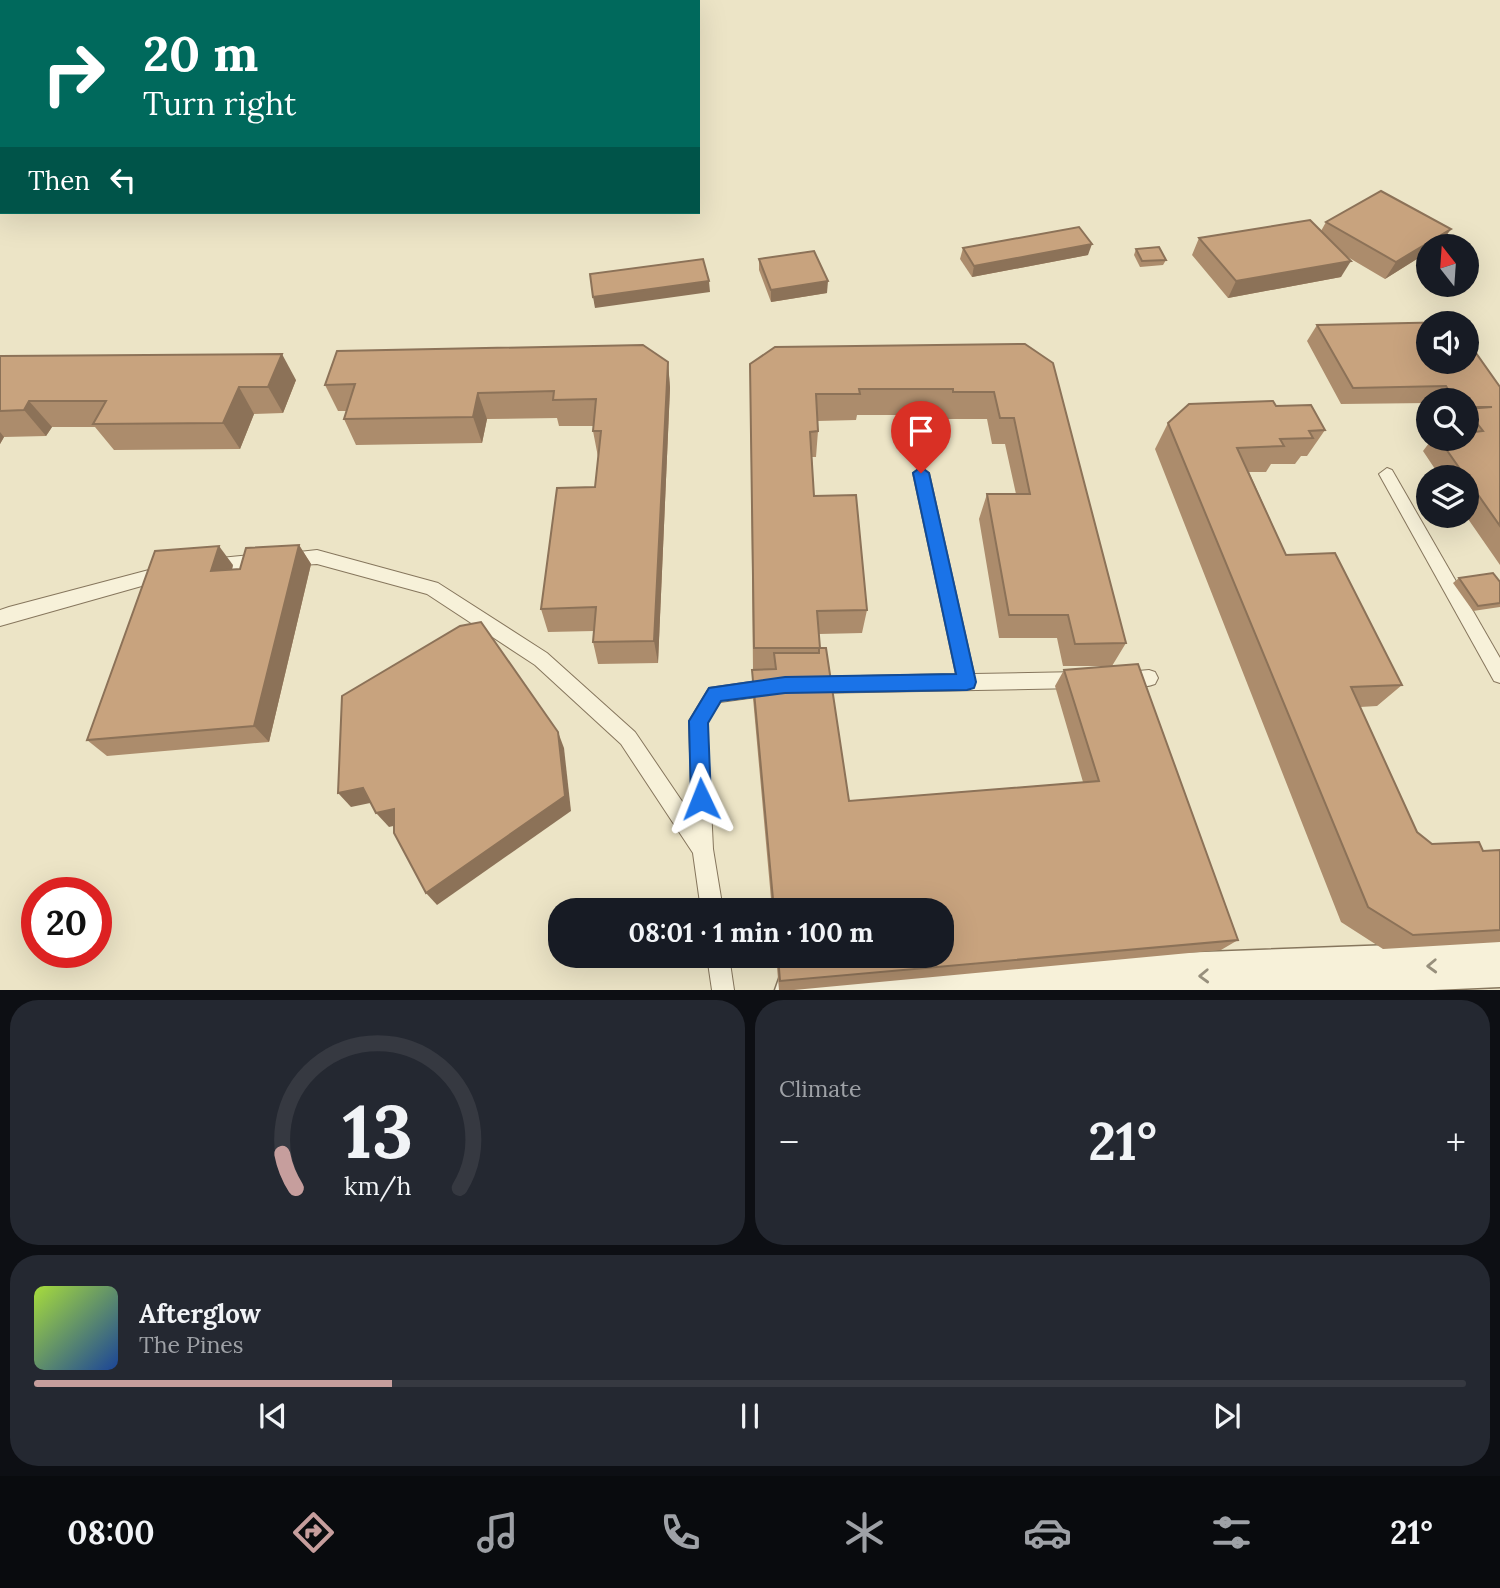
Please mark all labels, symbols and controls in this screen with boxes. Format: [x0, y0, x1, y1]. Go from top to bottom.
text: 20 m [143, 22, 258, 84]
icon: right [28, 28, 119, 119]
text: Turn right [143, 83, 296, 124]
icon: left [104, 161, 142, 199]
text: Then [28, 164, 90, 197]
north arrow [1416, 234, 1479, 298]
map controls [1416, 234, 1479, 528]
button: sound [1416, 311, 1479, 374]
button: search [1416, 388, 1479, 451]
pin [891, 401, 951, 473]
icon: arrive [902, 412, 940, 450]
button: layers [1416, 465, 1479, 528]
position arrow [664, 762, 738, 836]
speed limit sign: 20 [21, 877, 112, 968]
text: 08:01 · 1 min · 100 m [629, 916, 873, 949]
one-way arrow [1426, 959, 1437, 974]
one-way arrow [1199, 968, 1210, 983]
text: Climate [779, 1074, 861, 1103]
text: 13 [342, 1086, 413, 1179]
text: 21° [1088, 1108, 1157, 1174]
text: − [779, 1118, 799, 1166]
text: + [1446, 1118, 1466, 1166]
text: km/h [344, 1170, 411, 1202]
text: Afterglow [139, 1297, 261, 1330]
text: The Pines [139, 1330, 244, 1359]
icon: previous [254, 1397, 292, 1435]
icon: pause [731, 1397, 769, 1435]
icon: next [1208, 1397, 1246, 1435]
icon: directions [289, 1508, 338, 1557]
icon: music [473, 1508, 522, 1557]
icon: phone [656, 1508, 705, 1557]
icon: climate [840, 1508, 889, 1557]
icon: car [1023, 1508, 1072, 1557]
icon: filters [1207, 1508, 1256, 1557]
text: 08:00 [67, 1512, 155, 1553]
text: 21° [1390, 1512, 1433, 1553]

